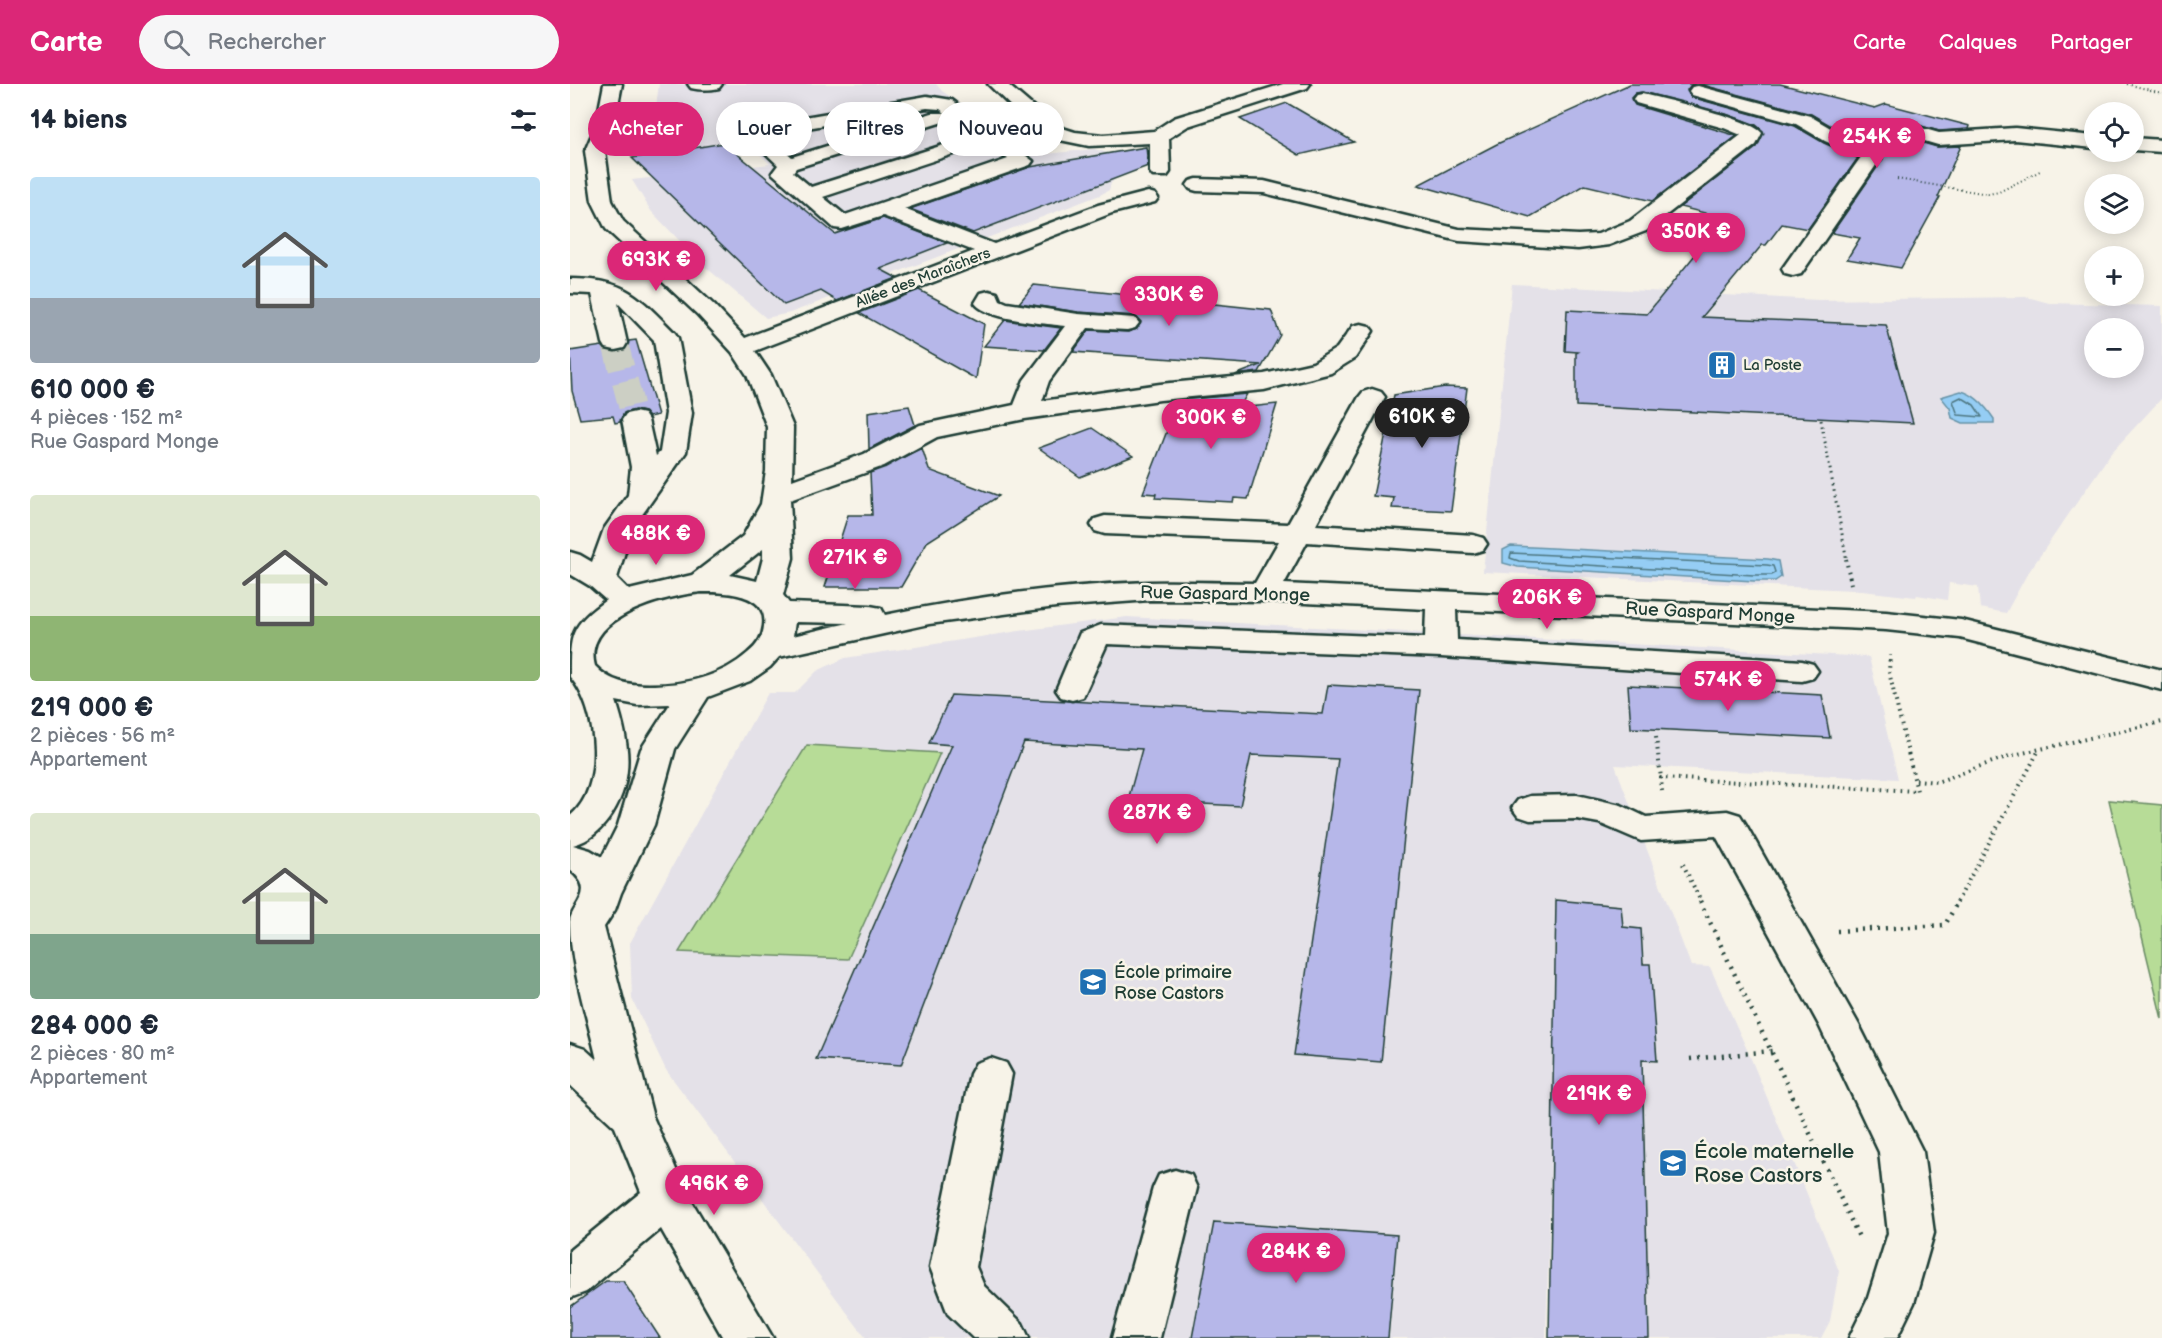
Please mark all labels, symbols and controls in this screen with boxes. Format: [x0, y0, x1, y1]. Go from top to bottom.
search box [139, 15, 559, 69]
text: Carte [30, 26, 103, 59]
icon: search [160, 26, 193, 59]
text: Rechercher [208, 29, 326, 56]
text: Carte [1853, 30, 1906, 55]
text: Calques [1939, 30, 2017, 55]
text: Partager [2050, 30, 2132, 55]
chip: Acheter [588, 102, 704, 156]
chip: Louer [716, 102, 812, 156]
chip: Filtres [824, 102, 925, 156]
chip: Nouveau [937, 102, 1064, 156]
map controls [2084, 102, 2144, 378]
button: locate [2084, 102, 2144, 162]
icon: filters [507, 104, 540, 137]
text: 14 biens [30, 105, 127, 136]
pin: 254K € [1828, 118, 1926, 169]
text: 254K € [1842, 125, 1912, 149]
button: layers [2084, 174, 2144, 234]
pin: 350K € [1647, 213, 1745, 264]
icon: home [231, 216, 339, 324]
text: 350K € [1661, 220, 1731, 244]
pin: 693K € [607, 241, 705, 292]
street label: Allée des Maraîchers [853, 243, 994, 313]
button: + [2084, 246, 2144, 306]
text: 693K € [621, 248, 691, 272]
pin: 330K € [1120, 276, 1218, 327]
text: 330K € [1134, 283, 1204, 307]
button: − [2084, 318, 2144, 378]
building icon: La Poste [1706, 349, 1738, 381]
place label: La Poste [1743, 356, 1802, 375]
text: 610 000 € [30, 375, 155, 406]
pin: 610K € [1373, 398, 1471, 449]
pin: 300K € [1162, 399, 1260, 450]
text: 610K € [1388, 405, 1456, 429]
text: 4 pièces · 152 m² [30, 406, 183, 430]
text: 300K € [1176, 406, 1246, 430]
text: Rue Gaspard Monge [30, 430, 219, 454]
pin: 488K € [607, 515, 705, 566]
text: 488K € [621, 522, 691, 546]
icon: home [231, 534, 339, 642]
pin: 271K € [806, 539, 904, 590]
text: 271K € [823, 546, 888, 570]
pin: 206K € [1498, 579, 1596, 630]
street label: Rue Gaspard Monge [1140, 582, 1310, 606]
text: 206K € [1512, 586, 1582, 610]
street label: Rue Gaspard Monge [1625, 598, 1796, 628]
pin: 574K € [1679, 661, 1777, 712]
text: 574K € [1694, 668, 1762, 692]
text: 219 000 € [30, 693, 153, 724]
text: 2 pièces · 56 m² [30, 724, 175, 748]
text: Appartement [30, 748, 147, 772]
pin: 287K € [1108, 794, 1206, 845]
text: 287K € [1122, 801, 1192, 825]
icon: home [231, 852, 339, 960]
place label: École primaire Rose Castors [1114, 960, 1232, 1004]
school or university icon: École primaire Rose Castors [1077, 966, 1109, 998]
text: 284 000 € [30, 1011, 159, 1042]
text: 2 pièces · 80 m² [30, 1042, 175, 1066]
text: Appartement [30, 1066, 147, 1090]
pin: 219K € [1550, 1075, 1648, 1126]
text: 219K € [1566, 1082, 1632, 1106]
place label: École maternelle Rose Castors [1694, 1139, 1854, 1188]
school or university icon: École maternelle Rose Castors [1657, 1147, 1689, 1179]
pin: 496K € [665, 1165, 763, 1216]
text: 496K € [679, 1172, 749, 1196]
pin: 284K € [1247, 1233, 1345, 1284]
text: 284K € [1261, 1240, 1331, 1264]

